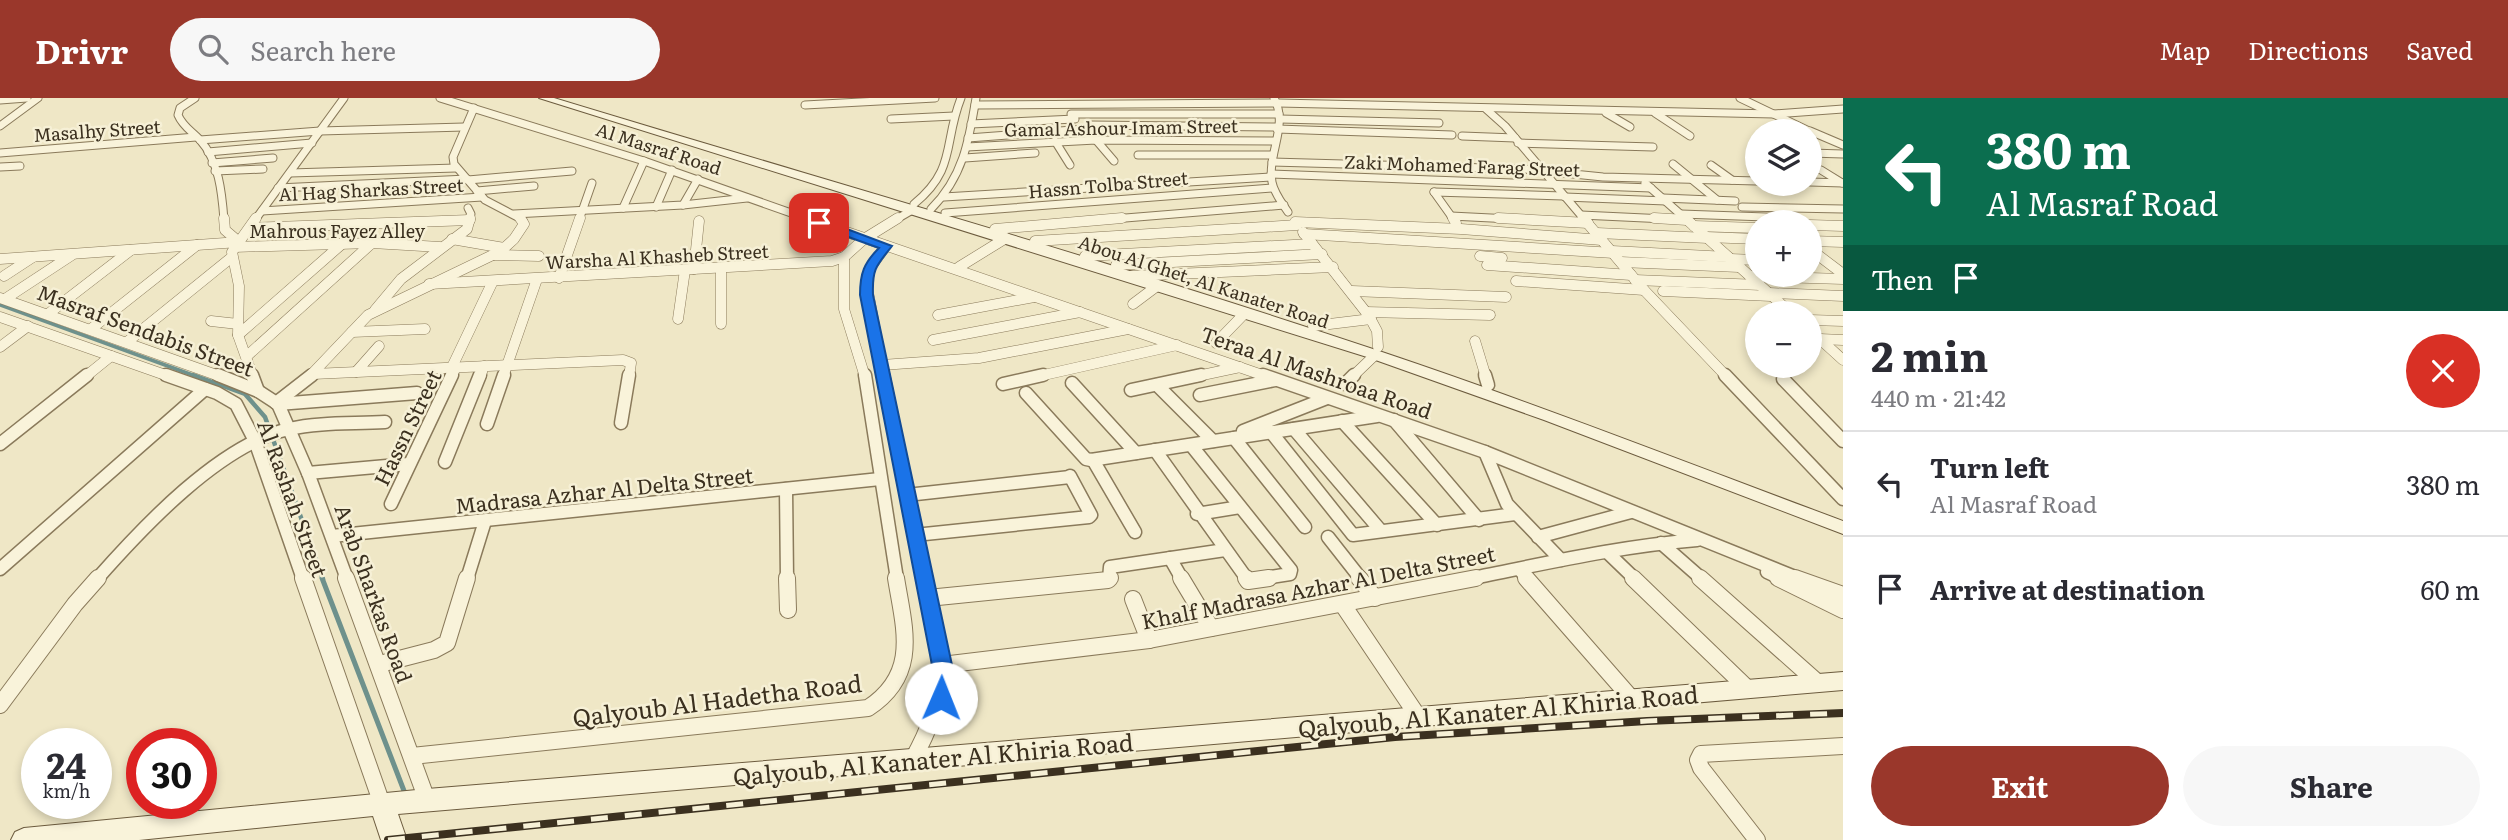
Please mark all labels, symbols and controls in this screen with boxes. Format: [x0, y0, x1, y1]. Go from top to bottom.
search box [170, 18, 660, 81]
text: Drivr [35, 25, 128, 74]
icon: search [194, 30, 232, 68]
text: Search here [250, 30, 396, 69]
text: Map [2159, 32, 2210, 67]
text: Directions [2248, 32, 2368, 67]
text: Saved [2406, 32, 2473, 67]
street label: Gamal Ashour Imam Street [1004, 111, 1239, 143]
text: 380 m [1986, 111, 2131, 184]
street label: Masalhy Street [32, 112, 162, 148]
street label: Al Masraf Road [593, 115, 725, 181]
map controls [1745, 119, 1822, 378]
button: layers [1745, 119, 1822, 196]
icon: left [1871, 126, 1962, 217]
street label: Zaki Mohamed Farag Street [1344, 147, 1581, 183]
street label: Hassn Tolba Street [1027, 163, 1190, 204]
street label: Al Hag Sharkas Street [278, 171, 465, 207]
text: Al Masraf Road [1986, 178, 2218, 226]
pin [789, 193, 849, 253]
icon: arrive [800, 204, 838, 242]
button: + [1745, 210, 1822, 287]
street label: Mahrous Fayez Alley [249, 217, 426, 244]
street label: Abou Al Ghet, Al Kanater Road [1075, 228, 1333, 334]
street label: Warsha Al Khasheb Street [545, 237, 770, 275]
text: Then [1871, 259, 1933, 298]
icon: arrive [1947, 259, 1985, 297]
street label: Masraf Sendabis Street [33, 275, 259, 383]
button: − [1745, 301, 1822, 378]
street label: Teraa Al Mashroaa Road [1197, 317, 1437, 425]
text: 2 min [1871, 323, 1988, 385]
button: close [2406, 334, 2480, 408]
street label: Hassn Street [364, 363, 448, 490]
text: 440 m · 21:42 [1871, 380, 2006, 414]
street label: Al Rashah Street [251, 415, 337, 582]
text: Turn left [1930, 447, 2049, 486]
street label: Madrasa Azhar Al Delta Street [453, 458, 755, 520]
text: 380 m [2406, 464, 2480, 503]
icon: left [1871, 465, 1909, 503]
text: Al Masraf Road [1930, 486, 2097, 520]
street label: Arab Sharkas Road [328, 499, 422, 687]
street label: Khalf Madrasa Azhar Al Delta Street [1138, 536, 1498, 636]
text: Arrive at destination [1930, 569, 2205, 608]
text: 60 m [2421, 569, 2480, 608]
icon: arrive [1871, 570, 1909, 608]
position arrow [904, 661, 978, 735]
street label: Qalyoub Al Hadetha Road [570, 664, 864, 734]
street label: Qalyoub, Al Kanater Al Khiria Road [1296, 675, 1700, 745]
street label: Qalyoub, Al Kanater Al Khiria Road [731, 723, 1135, 793]
speed limit sign: 30 [126, 728, 217, 819]
text: 24 [47, 738, 86, 790]
button: Exit [1871, 746, 2169, 826]
button: Share [2183, 746, 2480, 826]
text: km/h [43, 777, 90, 804]

